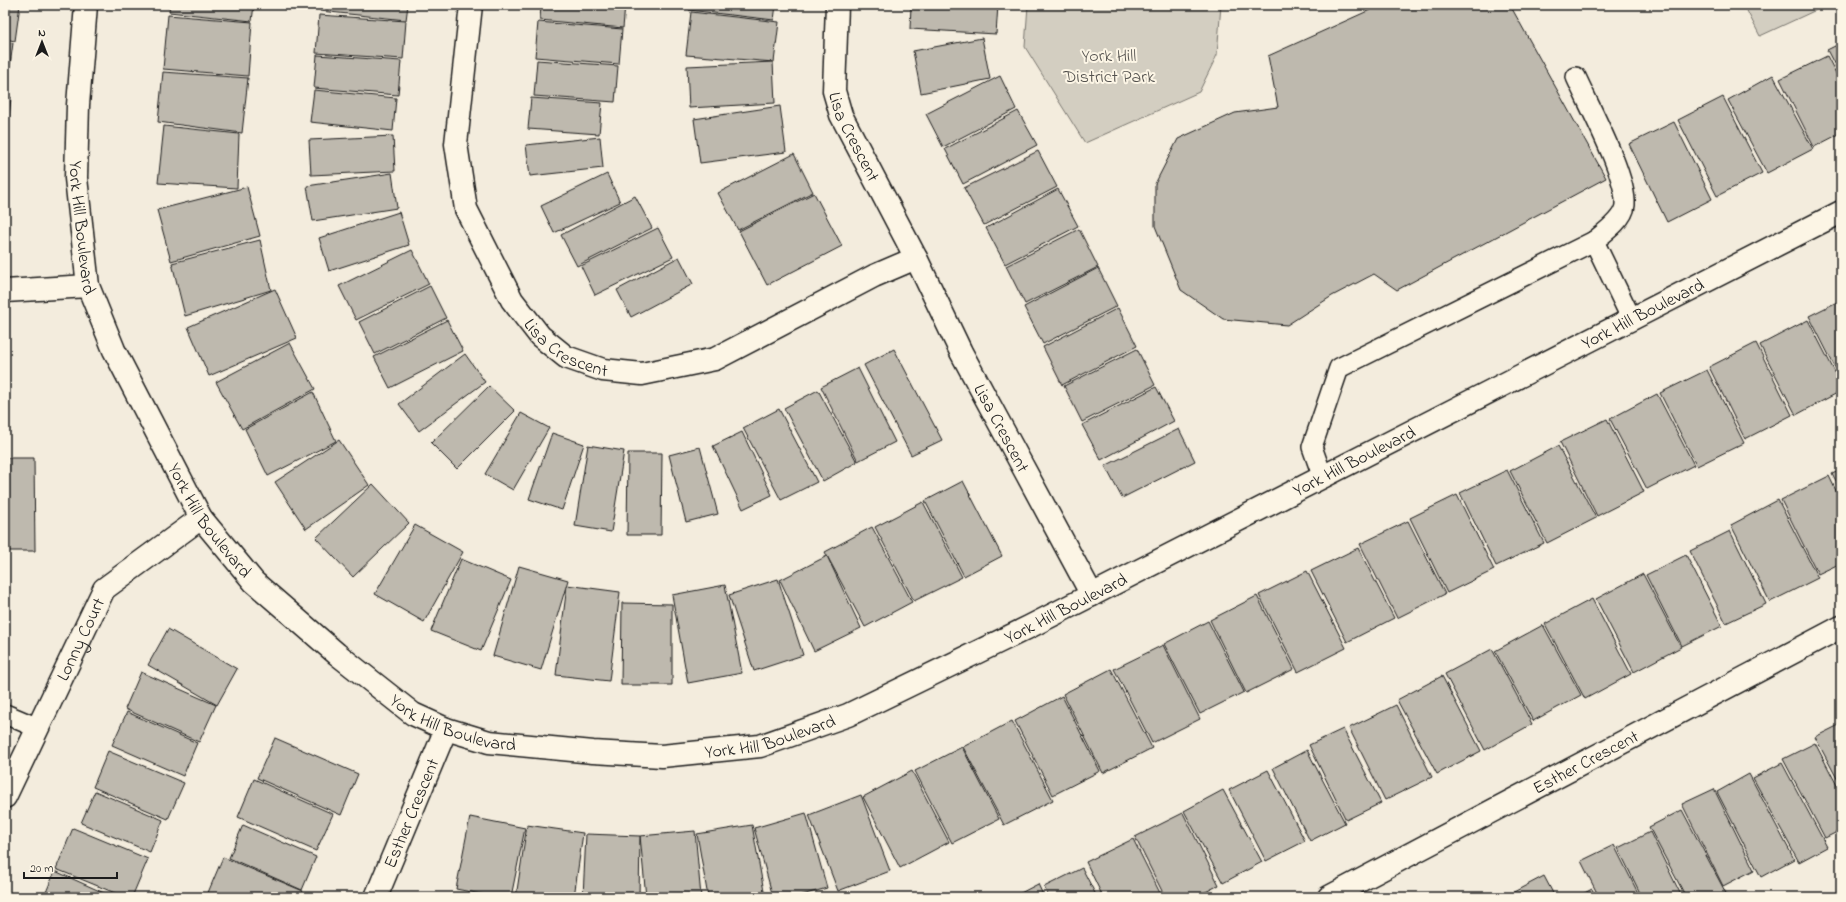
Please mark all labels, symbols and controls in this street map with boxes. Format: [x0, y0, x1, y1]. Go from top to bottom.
north arrow [22, 22, 62, 62]
text: N [38, 25, 46, 41]
park label: York Hill District Park [1062, 44, 1155, 91]
street label: Lisa Crescent [820, 89, 885, 187]
street label: York Hill Boulevard [61, 160, 101, 299]
street label: York Hill Boulevard [1578, 273, 1709, 357]
street label: Lisa Crescent [516, 314, 609, 385]
street label: Lisa Crescent [966, 380, 1035, 478]
street label: York Hill Boulevard [1289, 420, 1421, 505]
street label: York Hill Boulevard [160, 459, 257, 585]
street label: York Hill Boulevard [1001, 568, 1132, 652]
street label: Lonny Court [51, 594, 113, 686]
street label: York Hill Boulevard [383, 689, 517, 760]
street label: York Hill Boulevard [703, 709, 839, 767]
street label: Esther Crescent [1529, 725, 1644, 802]
street label: Esther Crescent [378, 755, 447, 873]
scale bar [24, 854, 117, 880]
text: 20 m [30, 860, 53, 878]

